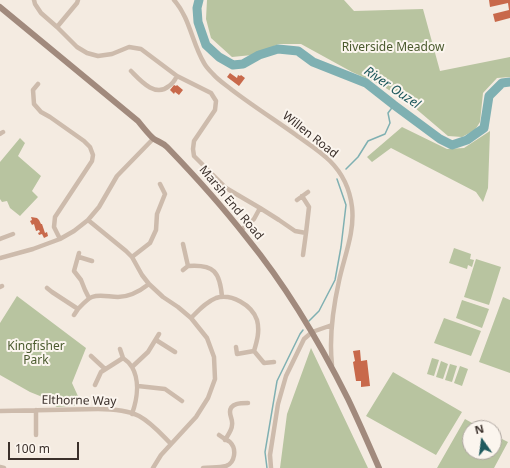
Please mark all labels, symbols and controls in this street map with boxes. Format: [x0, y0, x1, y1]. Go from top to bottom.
park label: Riverside Meadow [342, 41, 444, 55]
water label: River Ouzel [361, 64, 423, 112]
street label: Willen Road [279, 109, 341, 161]
street label: Marsh End Road [196, 163, 266, 243]
park label: Kingfisher Park [7, 340, 65, 368]
street label: Elthorne Way [41, 393, 117, 409]
north arrow [462, 420, 502, 460]
text: N [473, 420, 485, 437]
scale bar [10, 434, 81, 460]
text: 100 m [15, 440, 50, 457]

